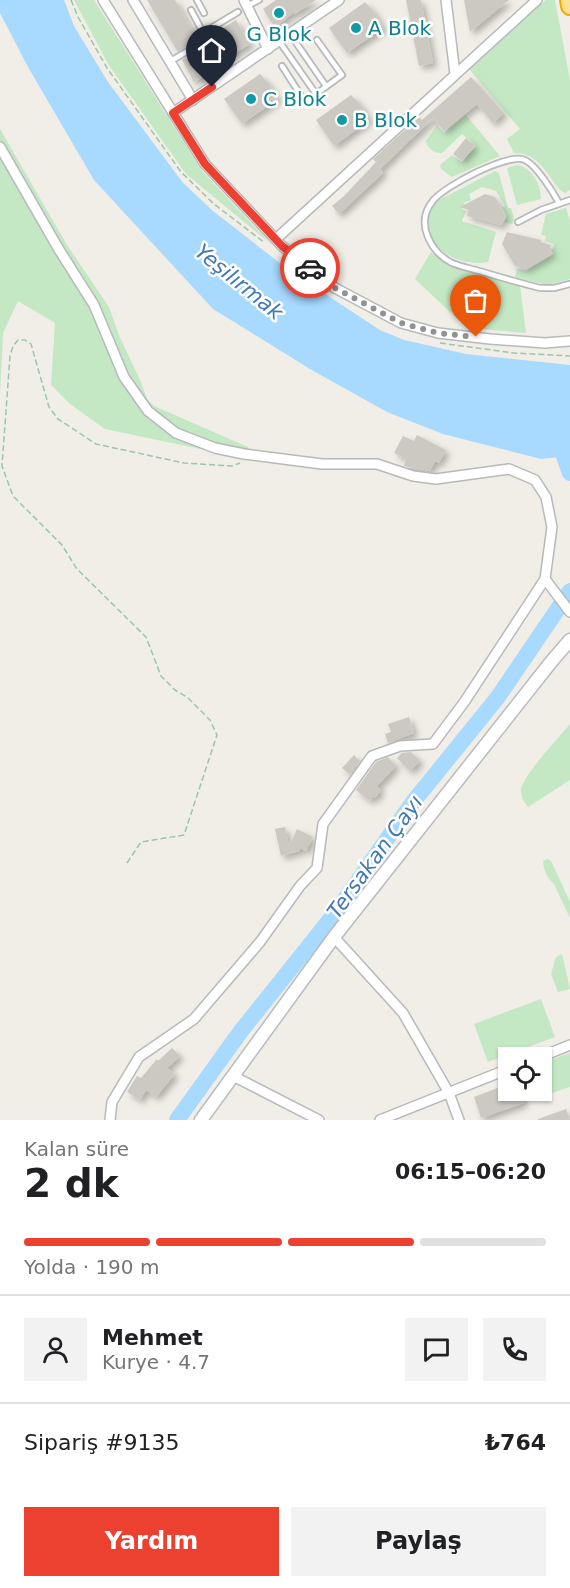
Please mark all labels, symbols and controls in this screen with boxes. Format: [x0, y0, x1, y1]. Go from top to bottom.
marker: G Blok [272, 6, 286, 20]
place label: A Blok [368, 16, 432, 40]
marker: A Blok [349, 21, 363, 35]
place label: G Blok [247, 22, 312, 46]
pin [186, 25, 237, 87]
icon: home [195, 34, 228, 67]
place label: C Blok [263, 87, 327, 111]
marker: C Blok [244, 92, 258, 106]
place label: B Blok [354, 108, 418, 132]
marker: B Blok [335, 113, 349, 127]
courier [280, 238, 340, 298]
water label: Yeşilırmak [190, 239, 288, 325]
icon: car [294, 252, 327, 285]
pin [450, 275, 501, 337]
icon: bag [459, 284, 492, 317]
water label: Tersakan Çayı [322, 791, 428, 923]
map controls [498, 1047, 552, 1101]
button: locate [498, 1047, 552, 1101]
text: Kalan süre [24, 1137, 129, 1161]
text: 06:15–06:20 [395, 1159, 546, 1184]
text: 2 dk [24, 1161, 119, 1206]
text: Yolda · 190 m [24, 1255, 159, 1279]
button: person [24, 1318, 87, 1381]
button: chat [405, 1318, 468, 1381]
button: phone [483, 1318, 546, 1381]
text: Mehmet [102, 1325, 203, 1350]
text: Kurye · 4.7 [102, 1350, 210, 1374]
text: Sipariş #9135 [24, 1430, 180, 1455]
text: ₺764 [485, 1430, 546, 1455]
button: Yardım [24, 1507, 279, 1576]
button: Paylaş [291, 1507, 546, 1576]

